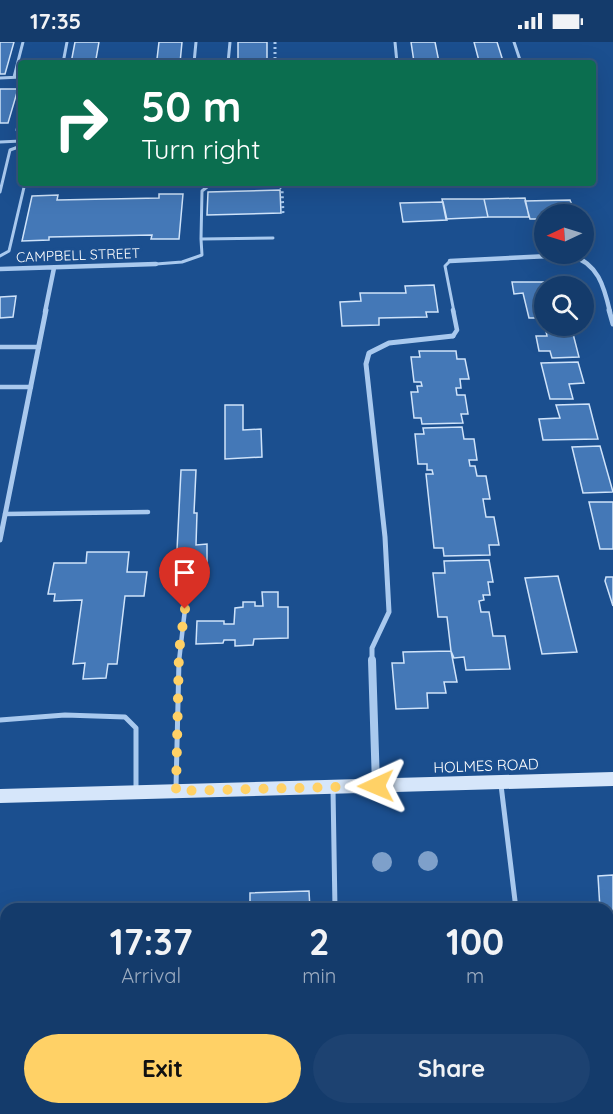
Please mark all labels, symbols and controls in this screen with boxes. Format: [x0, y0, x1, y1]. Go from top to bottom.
text: 17:35 [30, 7, 81, 35]
text: 50 m [141, 80, 241, 133]
icon: right [42, 84, 120, 162]
text: Turn right [141, 132, 260, 166]
north arrow [534, 204, 594, 264]
map controls [534, 204, 594, 336]
street label: CAMPBELL STREET [16, 244, 140, 266]
button: search [534, 276, 594, 336]
pin [159, 547, 210, 609]
icon: arrive [168, 556, 201, 589]
position arrow [344, 754, 408, 818]
street label: HOLMES ROAD [433, 754, 539, 777]
text: 17:37 [110, 919, 192, 964]
text: 2 [309, 919, 329, 964]
text: 100 [446, 919, 504, 964]
text: Arrival [121, 963, 181, 988]
text: min [302, 963, 336, 988]
text: m [466, 963, 484, 988]
button: Exit [24, 1034, 301, 1103]
button: Share [313, 1034, 590, 1103]

